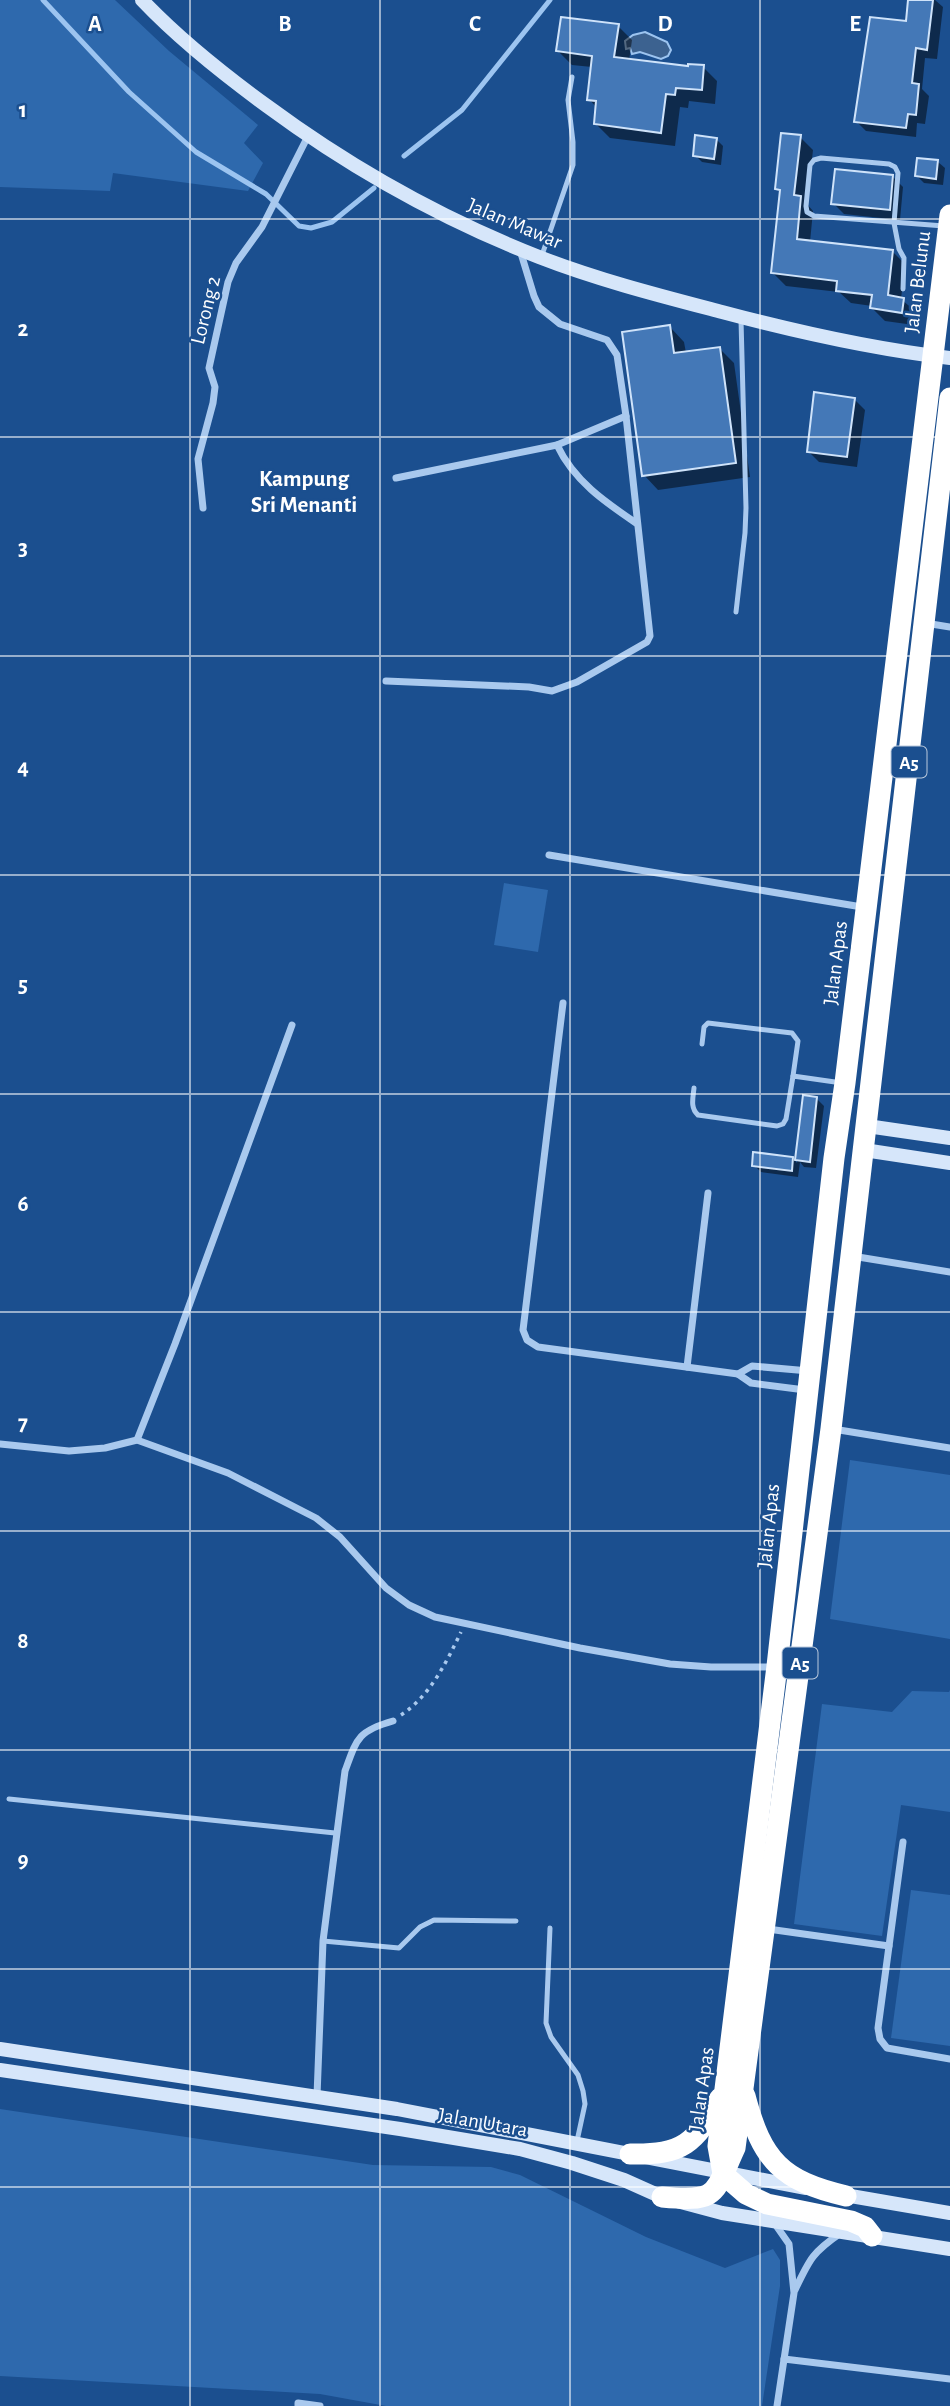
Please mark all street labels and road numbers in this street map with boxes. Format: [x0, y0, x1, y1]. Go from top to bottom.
street label: Jalan Mawar [464, 194, 565, 253]
street label: Jalan Belunu [901, 230, 934, 334]
street label: Lorong 2 [187, 274, 224, 346]
road number: A5 [892, 747, 926, 778]
street label: Jalan Apas [820, 920, 851, 1006]
street label: Jalan Apas [754, 1483, 783, 1569]
road number: A5 [782, 1648, 818, 1679]
street label: Jalan Apas [685, 2046, 718, 2132]
street label: Jalan Utara [437, 2104, 530, 2141]

